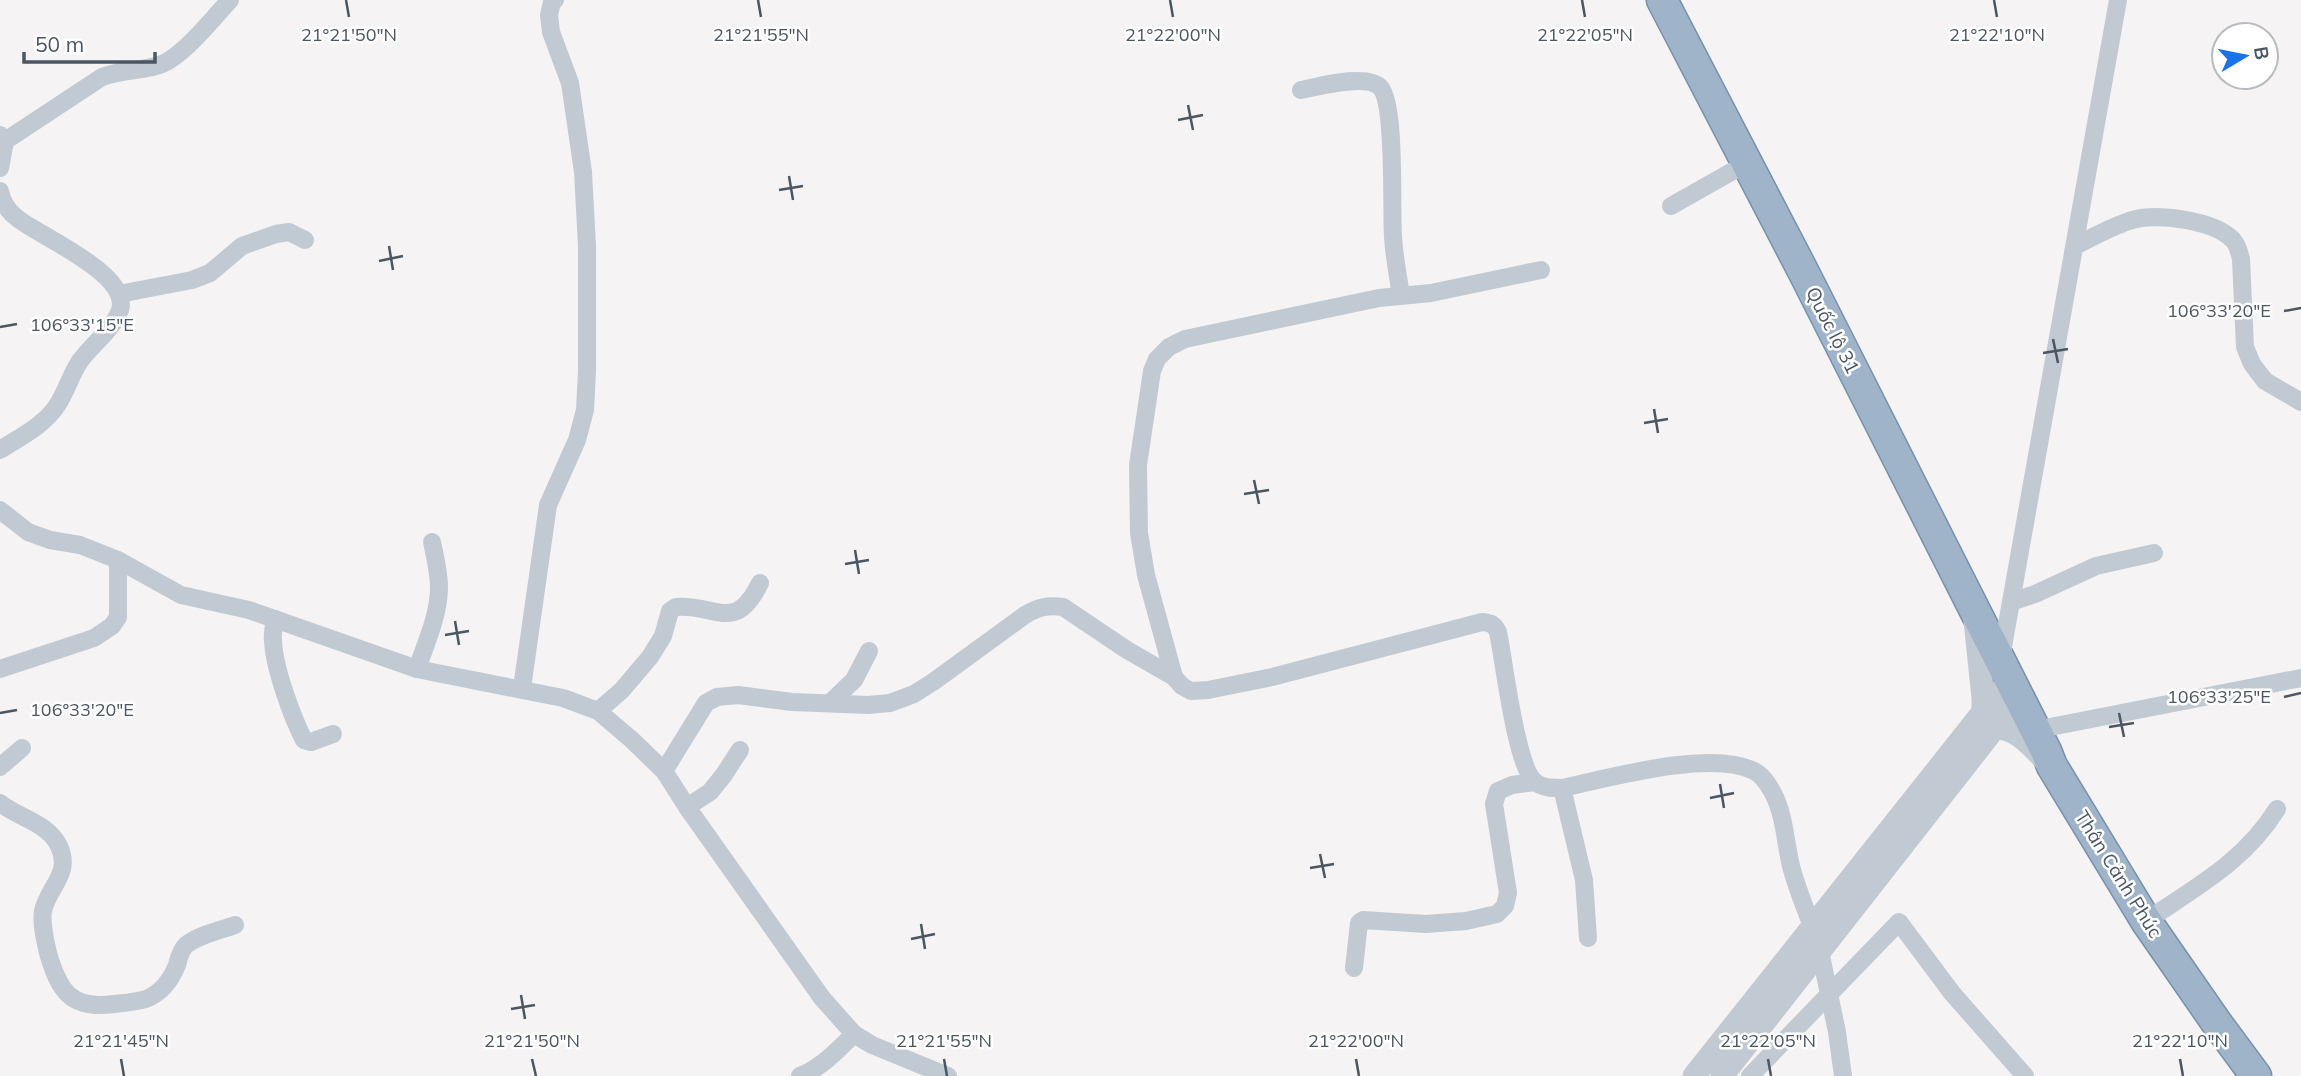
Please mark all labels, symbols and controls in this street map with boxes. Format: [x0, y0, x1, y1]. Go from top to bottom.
scale bar [24, 21, 156, 65]
north arrow [2210, 21, 2280, 91]
text: 21°21'50"N [301, 23, 397, 46]
text: 21°21'55"N [713, 23, 809, 46]
text: 21°22'00"N [1125, 23, 1221, 46]
text: 21°22'05"N [1537, 23, 1633, 46]
text: 21°22'10"N [1949, 23, 2045, 46]
text: 50 m [35, 31, 84, 57]
text: B [2249, 45, 2275, 62]
street label: Quốc lộ 31 [1801, 283, 1865, 377]
text: 106°33'20"E [2167, 299, 2271, 322]
text: 106°33'15"E [30, 313, 134, 336]
text: 106°33'25"E [2167, 685, 2271, 708]
text: 106°33'20"E [30, 698, 134, 721]
street label: Thân Cảnh Phúc [2070, 806, 2168, 942]
text: 21°21'45"N [73, 1029, 169, 1052]
text: 21°21'50"N [484, 1029, 580, 1052]
text: 21°21'55"N [896, 1029, 992, 1052]
text: 21°22'00"N [1308, 1029, 1404, 1052]
text: 21°22'05"N [1720, 1029, 1816, 1052]
text: 21°22'10"N [2132, 1029, 2228, 1052]

